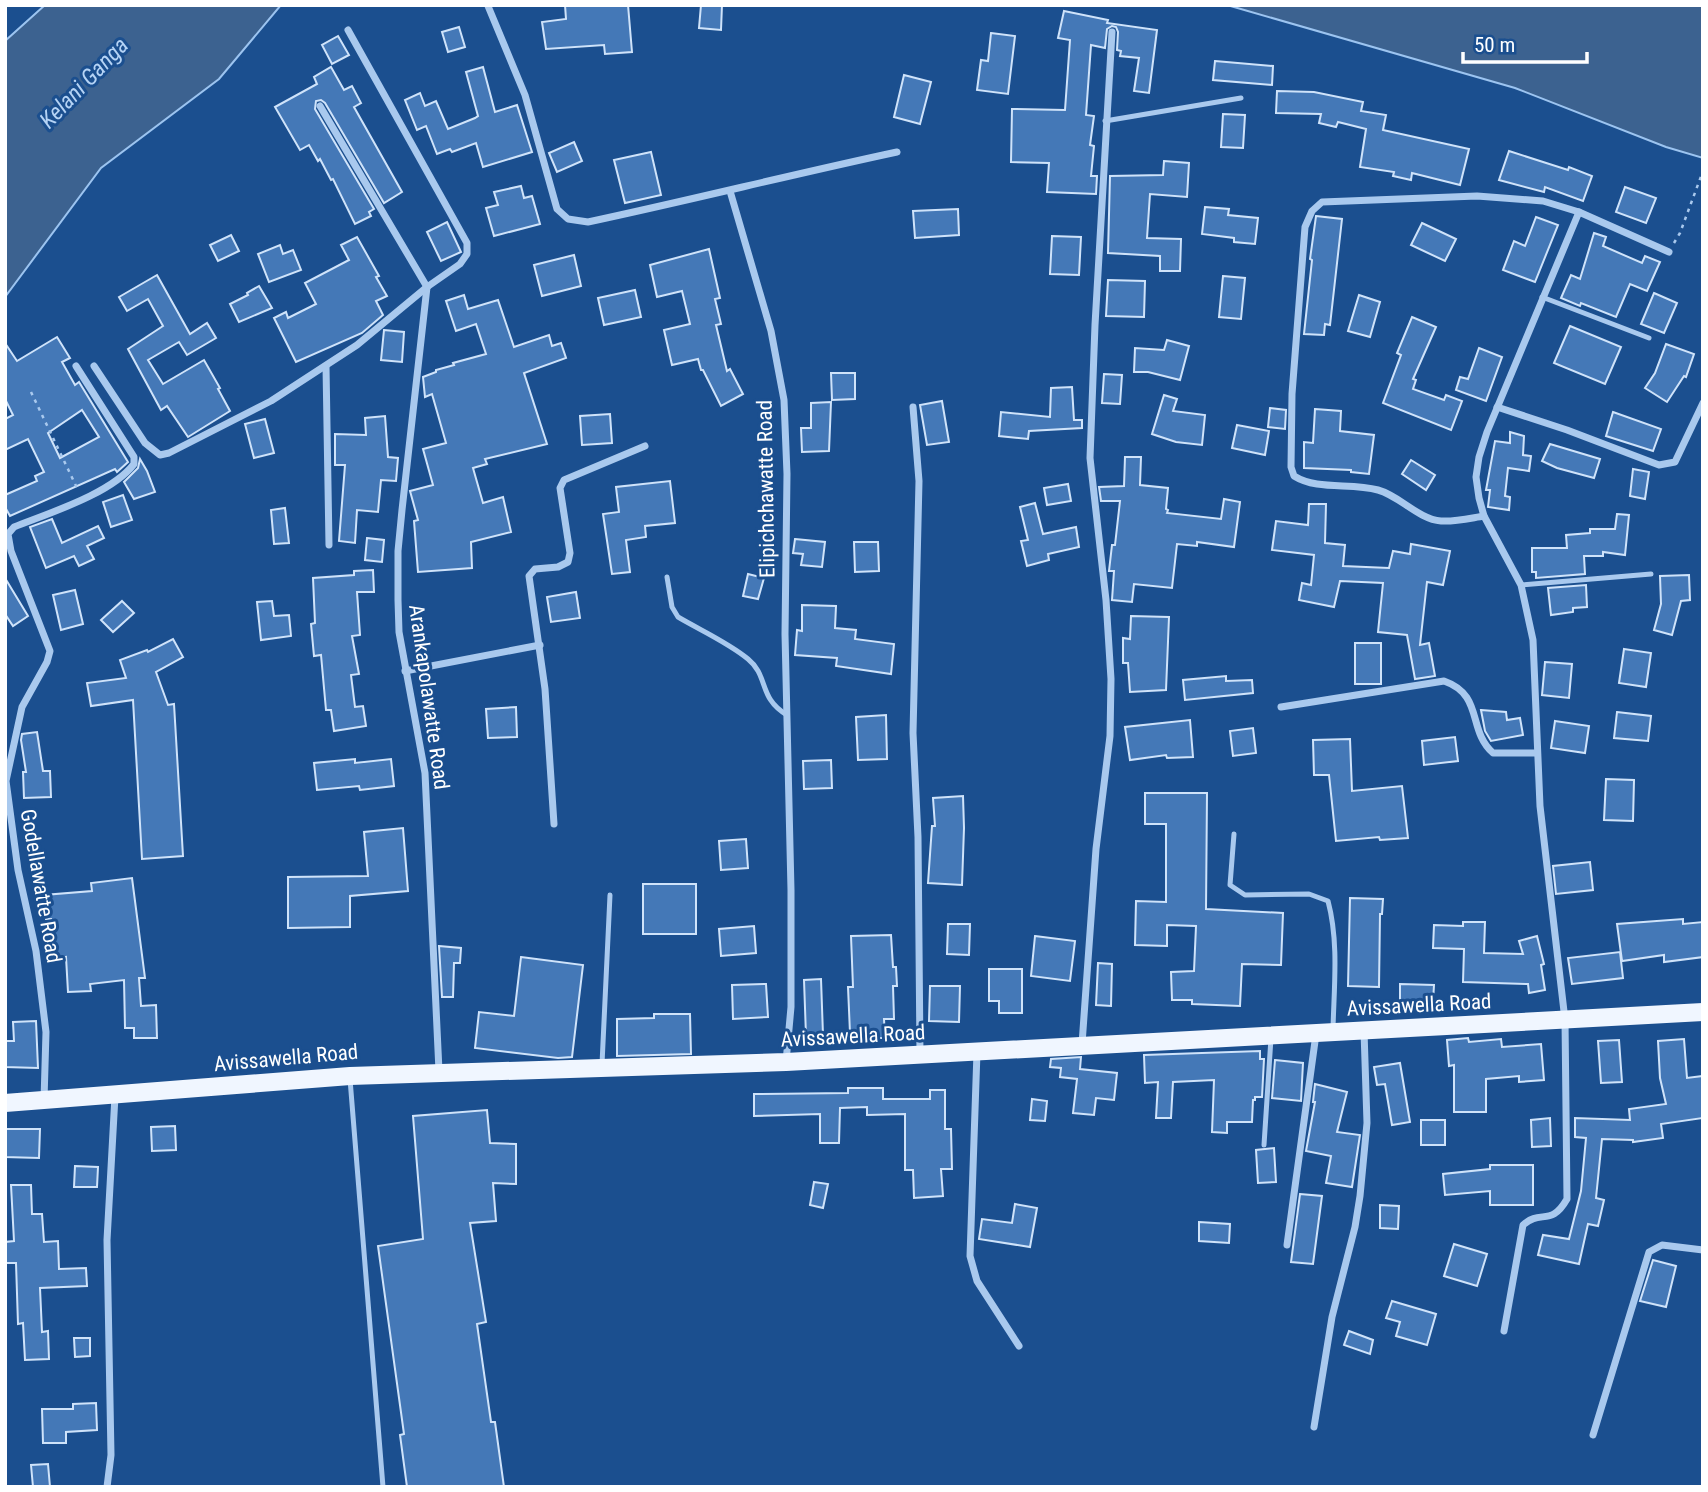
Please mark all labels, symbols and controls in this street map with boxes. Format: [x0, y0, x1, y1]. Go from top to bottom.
scale bar [1463, 21, 1587, 65]
water label: Kelani Ganga [34, 32, 134, 134]
text: 50 m [1474, 33, 1515, 57]
street label: Elipichchawatte Road [752, 400, 780, 578]
street label: Arankapolawatte Road [404, 603, 454, 791]
street label: Godellawatte Road [16, 807, 66, 965]
street label: Avissawella Road [1346, 989, 1492, 1021]
street label: Avissawella Road [780, 1020, 926, 1052]
street label: Avissawella Road [213, 1040, 359, 1076]

